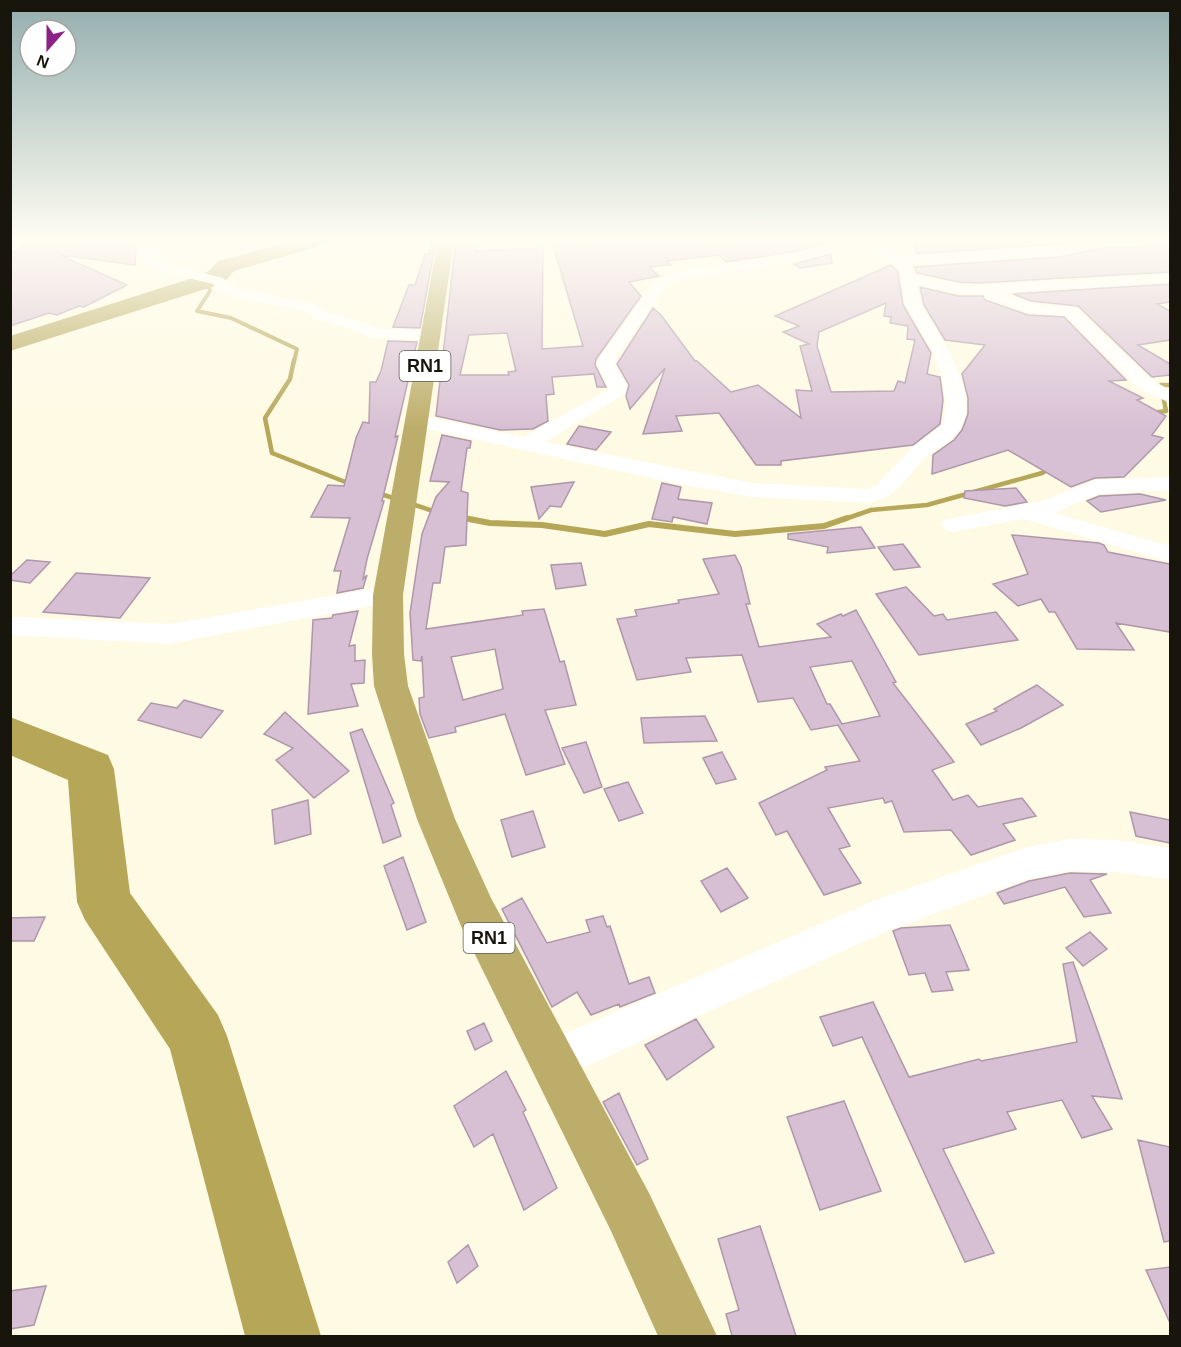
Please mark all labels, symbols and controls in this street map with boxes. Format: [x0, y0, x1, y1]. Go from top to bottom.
north arrow [18, 18, 78, 78]
text: N [34, 52, 51, 72]
road number: RN1 [400, 351, 450, 381]
road number: RN1 [464, 923, 514, 953]

